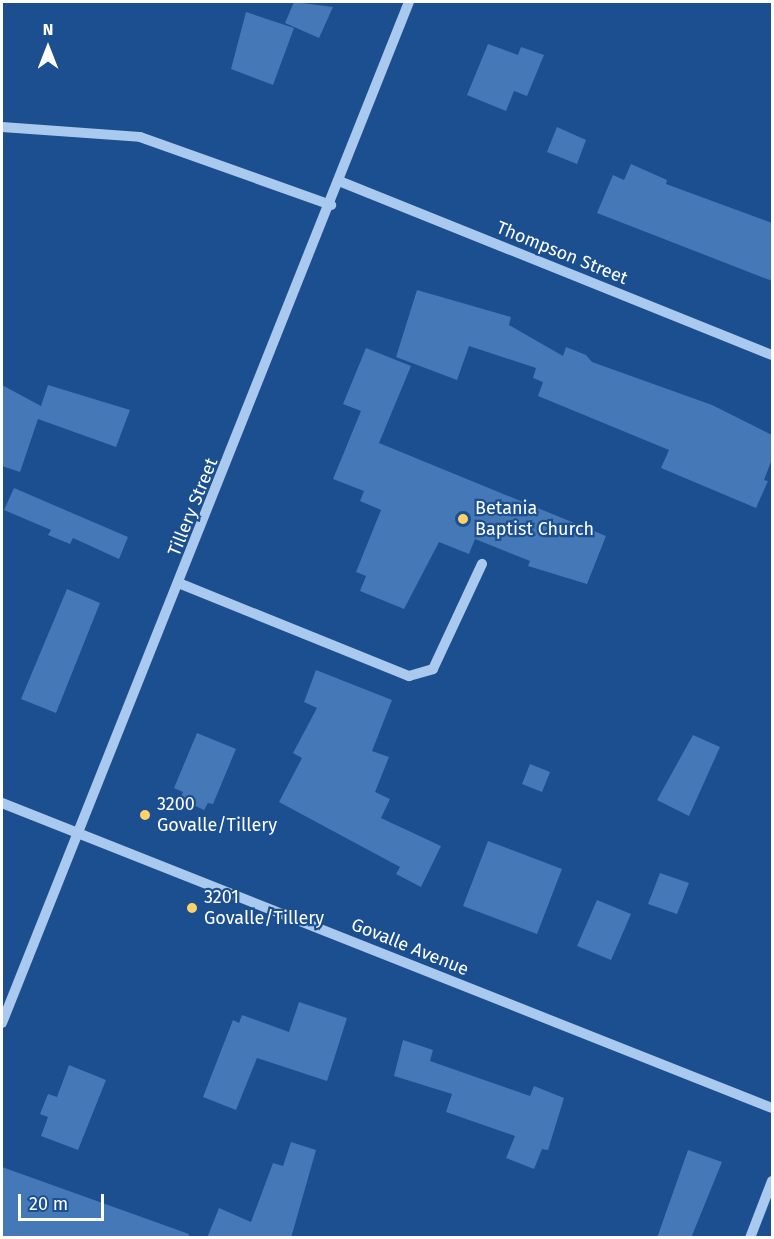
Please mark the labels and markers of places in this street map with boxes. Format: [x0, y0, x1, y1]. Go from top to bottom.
place label: Betania Baptist Church [475, 498, 594, 540]
marker: Betania Baptist Church [456, 512, 470, 526]
place label: 3200 Govalle/Tillery [157, 794, 277, 836]
marker: 3200 Govalle/Tillery [138, 808, 152, 822]
place label: 3201 Govalle/Tillery [204, 887, 324, 930]
marker: 3201 Govalle/Tillery [185, 901, 199, 915]

